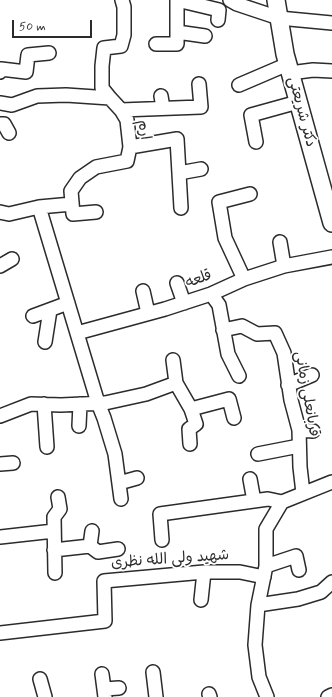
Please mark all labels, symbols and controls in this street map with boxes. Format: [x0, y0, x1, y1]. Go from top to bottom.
scale bar [14, 12, 94, 38]
text: 50 m [19, 19, 46, 35]
street label: دکتر شریعتی [283, 75, 319, 149]
street label: ارم [133, 119, 153, 141]
street label: قلعه [183, 267, 215, 293]
street label: قربانعلی زمانی [290, 350, 322, 438]
street label: شهید ولی الله نظری [110, 547, 230, 573]

